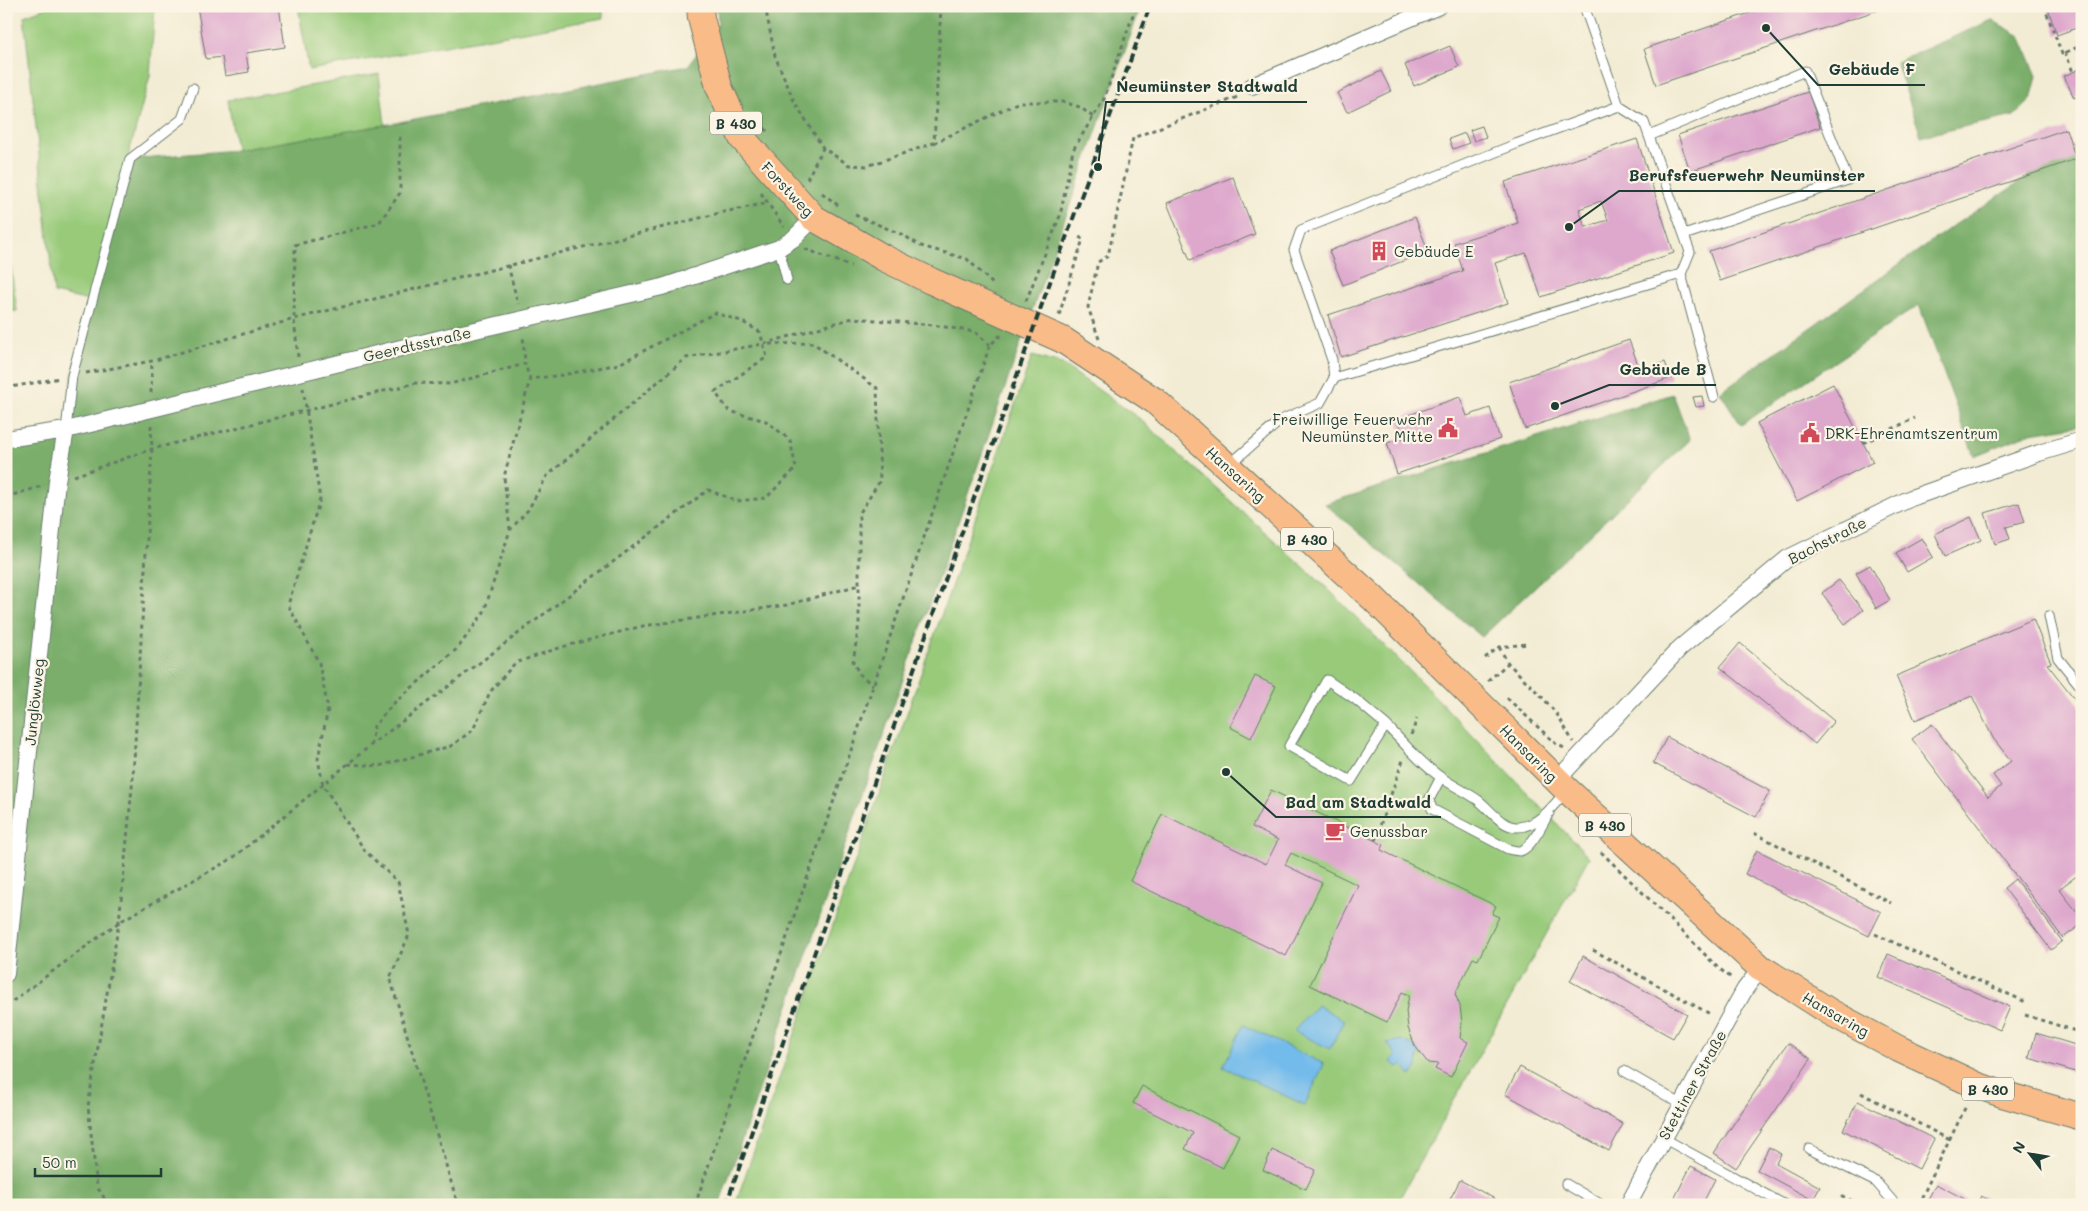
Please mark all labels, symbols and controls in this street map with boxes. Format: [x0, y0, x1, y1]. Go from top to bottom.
callout: Gebäude F [1818, 54, 1925, 85]
text: Gebäude F [1829, 58, 1915, 79]
callout: Neumünster Stadtwald [1106, 71, 1307, 102]
text: Neumünster Stadtwald [1116, 75, 1298, 96]
road number: B 430 [710, 112, 762, 134]
street label: Forstweg [757, 157, 819, 221]
callout: Berufsfeuerwehr Neumünster [1619, 160, 1875, 191]
text: Berufsfeuerwehr Neumünster [1629, 164, 1865, 185]
building icon: Gebäude E [1368, 240, 1390, 262]
place label: Gebäude E [1394, 241, 1474, 261]
street label: Geerdtsstraße [361, 322, 473, 366]
callout: Gebäude B [1609, 354, 1716, 385]
text: Gebäude B [1619, 358, 1707, 379]
place label: Freiwillige Feuerwehr Neumünster Mitte [1272, 409, 1433, 446]
public building icon: Freiwillige Feuerwehr Neumünster Mitte [1437, 417, 1459, 439]
public building icon: DRK-Ehrenamtszentrum [1799, 422, 1821, 444]
place label: DRK-Ehrenamtszentrum [1825, 423, 1998, 443]
street label: Hansaring [1202, 442, 1270, 506]
street label: Bachstraße [1784, 512, 1870, 568]
road number: B 430 [1281, 528, 1333, 550]
street label: Junglöwweg [19, 657, 49, 747]
street label: Hansaring [1496, 720, 1562, 786]
callout: Bad am Stadtwald [1276, 786, 1441, 817]
text: Bad am Stadtwald [1285, 791, 1431, 812]
road number: B 430 [1579, 814, 1631, 836]
cafe icon: Genussbar [1324, 820, 1346, 842]
place label: Genussbar [1350, 821, 1428, 841]
street label: Hansaring [1799, 987, 1873, 1041]
street label: Stettiner Straße [1653, 1026, 1731, 1144]
road number: B 430 [1962, 1078, 2014, 1100]
north arrow [2006, 1128, 2056, 1178]
text: N [2008, 1138, 2029, 1157]
scale bar [35, 1146, 161, 1178]
text: 50 m [42, 1152, 77, 1172]

